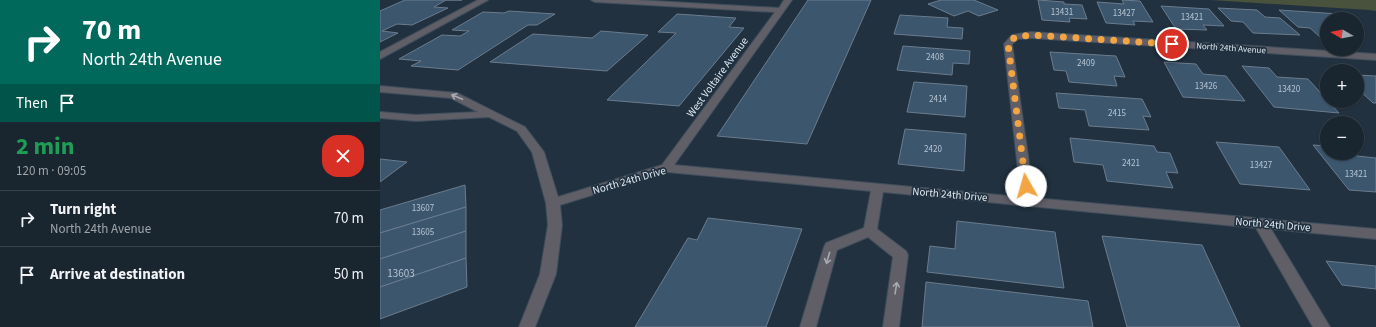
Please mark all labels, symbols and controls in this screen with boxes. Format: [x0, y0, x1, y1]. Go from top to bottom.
house number: 13431 [1051, 6, 1073, 19]
house number: 13427 [1113, 7, 1136, 20]
text: 70 m [82, 10, 141, 50]
house number: 13421 [1181, 11, 1203, 24]
north arrow [1320, 12, 1364, 56]
map controls [1320, 12, 1364, 160]
icon: right [16, 16, 68, 68]
pin [1155, 27, 1189, 61]
icon: arrive [1161, 33, 1183, 55]
street label: West Voltaire Avenue [683, 34, 752, 120]
street label: North 24th Avenue [1196, 40, 1267, 57]
text: North 24th Avenue [82, 47, 222, 72]
house number: 2408 [926, 51, 944, 64]
house number: 2409 [1077, 57, 1095, 70]
button: + [1320, 64, 1364, 108]
house number: 13426 [1195, 80, 1218, 93]
house number: 13420 [1278, 83, 1301, 96]
icon: arrive [56, 92, 78, 114]
text: Then [16, 93, 48, 114]
one-way arrow [451, 93, 463, 100]
house number: 2414 [929, 93, 947, 106]
house number: 2415 [1108, 107, 1126, 120]
button: − [1320, 116, 1364, 160]
text: 2 min [16, 129, 74, 164]
button: close [322, 135, 364, 177]
house number: 2420 [924, 143, 942, 156]
house number: 2421 [1122, 157, 1140, 170]
house number: 13427 [1250, 159, 1273, 172]
text: 120 m · 09:05 [16, 162, 86, 180]
street label: North 24th Drive [591, 163, 668, 198]
position arrow [1005, 165, 1047, 207]
house number: 13421 [1345, 168, 1367, 181]
street label: North 24th Drive [912, 184, 989, 205]
text: Turn right [50, 199, 116, 220]
house number: 13607 [412, 202, 435, 215]
icon: right [16, 208, 38, 230]
text: 70 m [334, 208, 364, 229]
street label: North 24th Drive [1235, 214, 1312, 235]
text: North 24th Avenue [50, 220, 151, 238]
house number: 13605 [412, 226, 435, 239]
one-way arrow [824, 251, 831, 264]
icon: arrive [16, 264, 38, 286]
text: Arrive at destination [50, 264, 185, 285]
text: 50 m [334, 264, 364, 285]
house number: 13603 [387, 266, 415, 281]
one-way arrow [892, 282, 900, 295]

